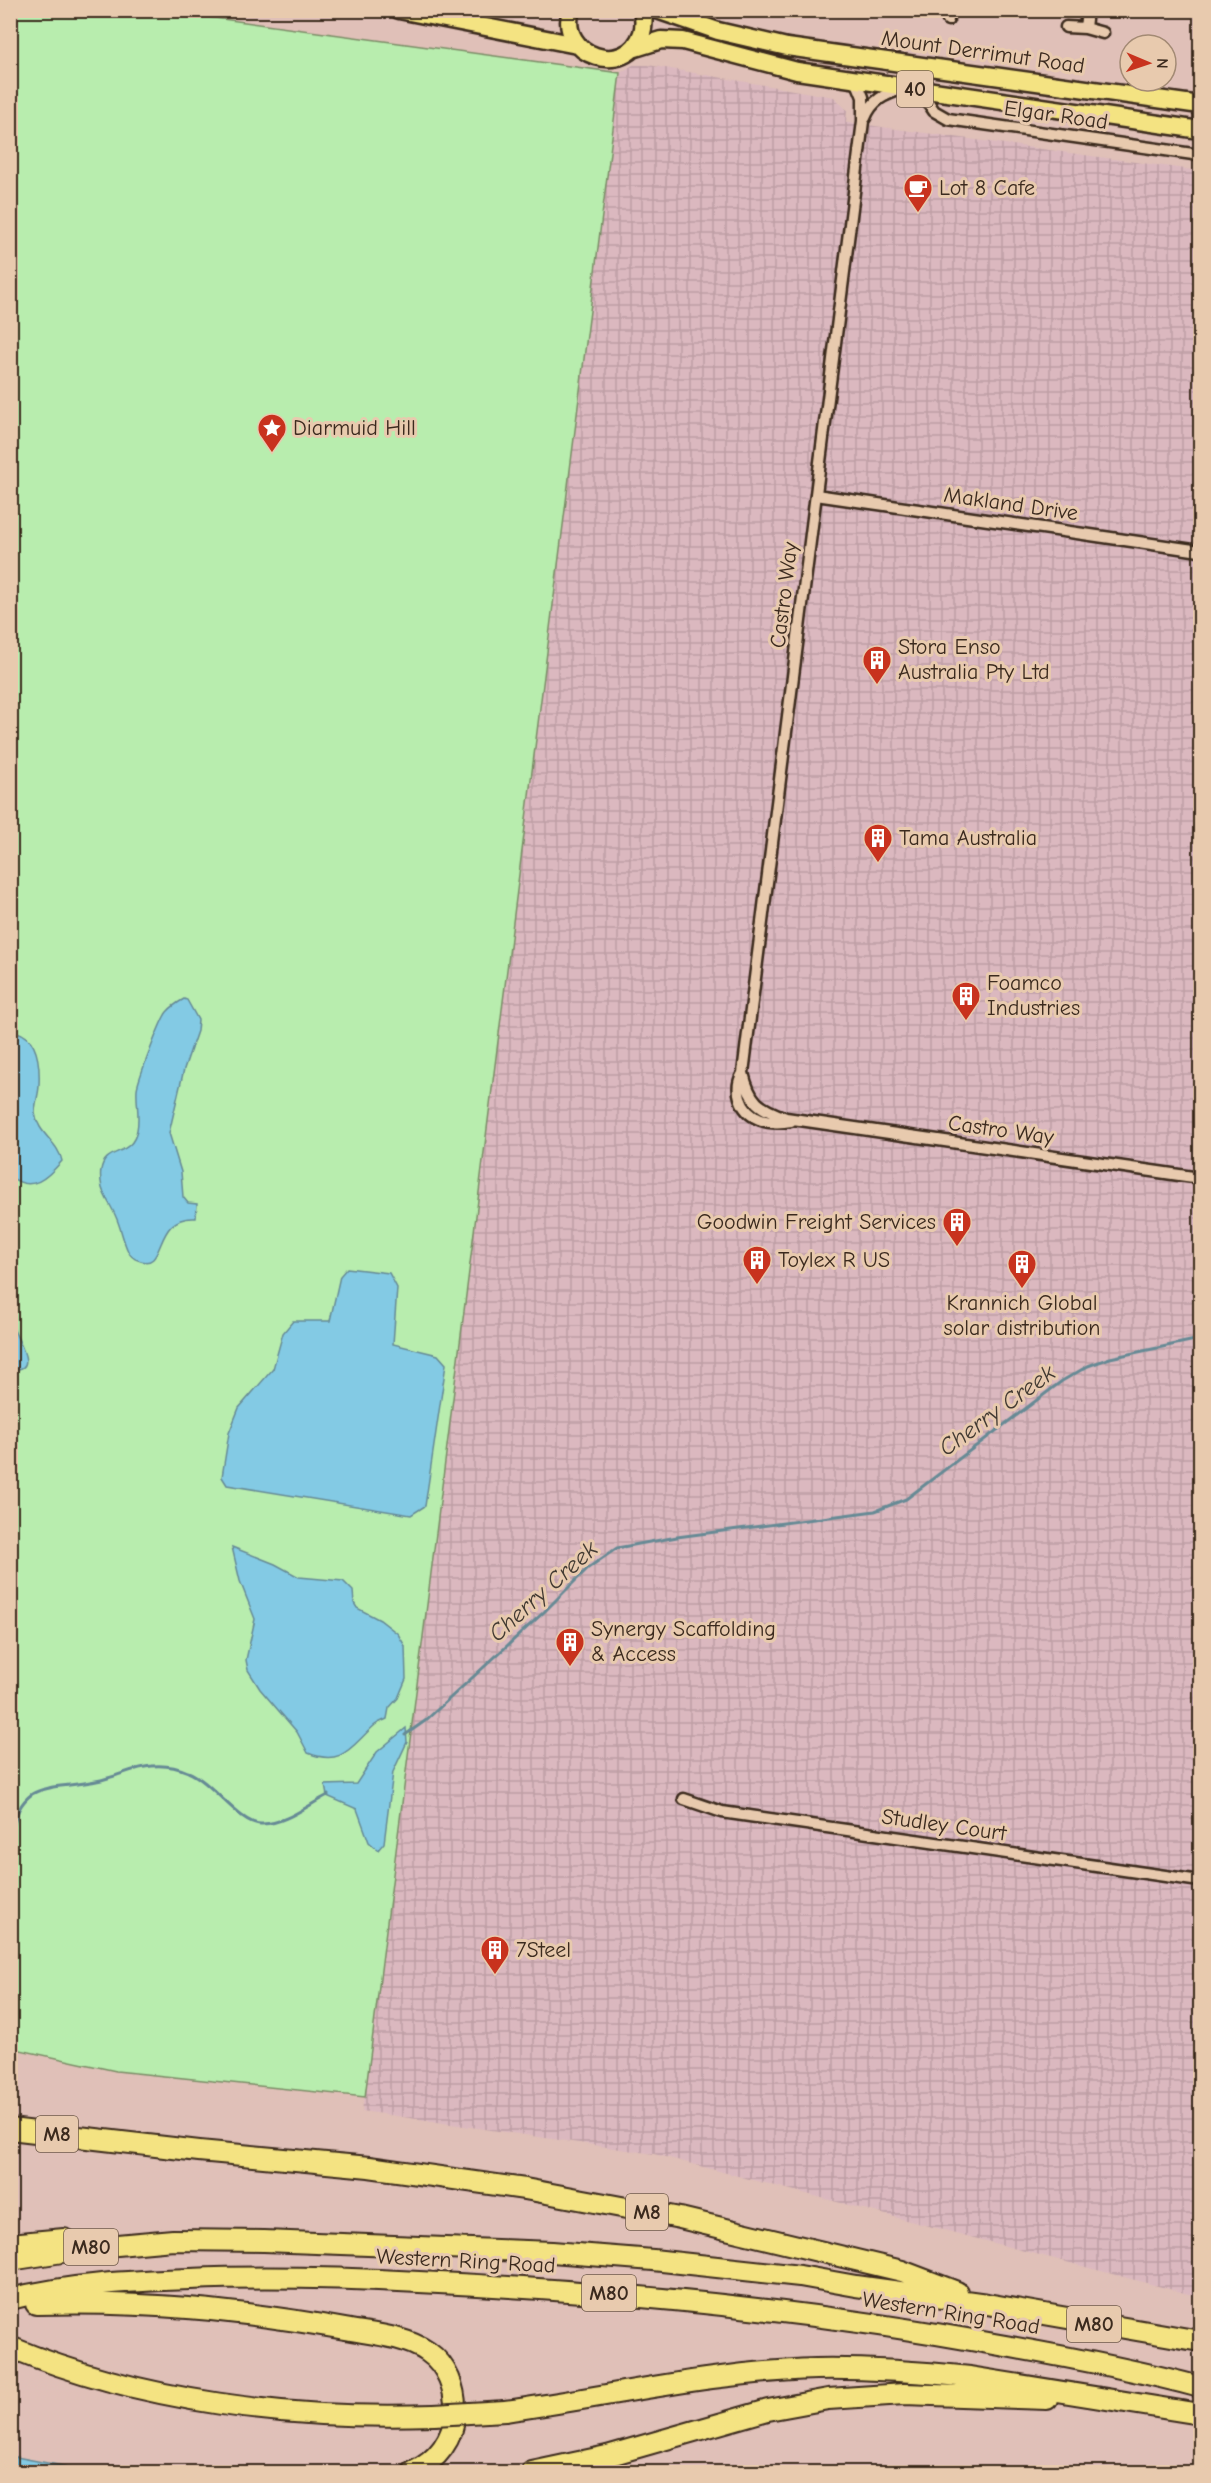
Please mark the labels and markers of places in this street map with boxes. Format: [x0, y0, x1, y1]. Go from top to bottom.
cafe icon: Lot 8 Cafe [902, 172, 934, 214]
place label: Lot 8 Cafe [939, 175, 1035, 201]
place icon: Diarmuid Hill [256, 412, 288, 454]
place label: Diarmuid Hill [293, 415, 416, 441]
place label: Stora Enso Australia Pty Ltd [898, 634, 1050, 685]
building icon: Stora Enso Australia Pty Ltd [861, 644, 893, 686]
building icon: Tama Australia [862, 822, 894, 864]
place label: Tama Australia [899, 825, 1037, 851]
place label: Foamco Industries [987, 970, 1080, 1021]
building icon: Foamco Industries [950, 980, 982, 1022]
building icon: Goodwin Freight Services [941, 1206, 973, 1248]
place label: Goodwin Freight Services [697, 1209, 936, 1235]
building icon: Toylex R US [741, 1244, 773, 1286]
place label: Toylex R US [778, 1247, 890, 1273]
building icon: Krannich Global solar distribution [1006, 1248, 1038, 1290]
place label: Krannich Global solar distribution [944, 1290, 1100, 1341]
place label: Synergy Scaffolding & Access [591, 1616, 776, 1667]
building icon: Synergy Scaffolding & Access [554, 1626, 586, 1668]
building icon: 7Steel [479, 1934, 511, 1976]
place label: 7Steel [516, 1937, 571, 1963]

